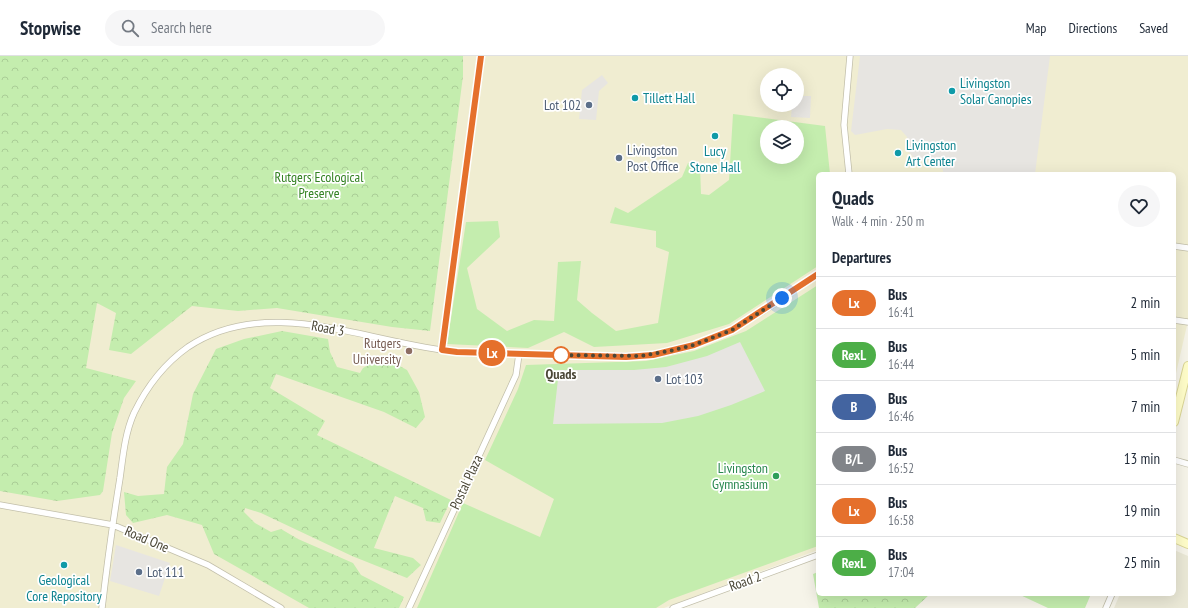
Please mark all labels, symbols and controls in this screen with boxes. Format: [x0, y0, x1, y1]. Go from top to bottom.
search box [105, 10, 385, 46]
text: Stopwise [20, 16, 81, 40]
icon: search [119, 17, 141, 39]
text: Search here [151, 18, 212, 37]
text: Map [1026, 19, 1046, 37]
text: Directions [1068, 19, 1117, 37]
text: Saved [1139, 19, 1168, 37]
map controls [760, 68, 804, 164]
button: locate [760, 68, 804, 112]
place label: Livingston Solar Canopies [960, 74, 1032, 108]
marker: Livingston Solar Canopies [947, 86, 957, 96]
place label: Tillett Hall [643, 89, 696, 107]
marker: Tillett Hall [630, 93, 640, 103]
place label: Lot 102 [544, 96, 581, 114]
marker: Lot 102 [584, 100, 594, 110]
button: layers [760, 120, 804, 164]
marker: Lucy Stone Hall [710, 131, 720, 141]
place label: Livingston Art Center [906, 136, 956, 170]
place label: Livingston Post Office [627, 141, 679, 175]
place label: Lucy Stone Hall [690, 142, 741, 176]
marker: Livingston Art Center [893, 148, 903, 158]
marker: Livingston Post Office [614, 153, 624, 163]
park label: Rutgers Ecological Preserve [275, 168, 364, 202]
button: heart [1118, 185, 1160, 227]
text: Quads [832, 186, 874, 210]
text: Walk · 4 min · 250 m [832, 213, 924, 230]
text: Departures [832, 248, 891, 267]
text: Bus [888, 285, 907, 304]
your location [772, 288, 792, 308]
text: 2 min [1130, 293, 1160, 312]
text: Lx [848, 294, 860, 312]
text: 16:41 [888, 304, 914, 321]
street label: Road 3 [310, 316, 346, 340]
place label: Rutgers University [353, 334, 402, 368]
text: Bus [888, 337, 907, 356]
line badge: Lx [474, 340, 510, 366]
text: Lx [486, 344, 498, 362]
text: 5 min [1130, 345, 1160, 364]
marker: Rutgers University [404, 346, 414, 356]
marker: Quads [552, 346, 570, 364]
text: RexL [842, 346, 866, 364]
text: 16:44 [888, 356, 914, 373]
place label: Quads [546, 365, 577, 383]
place label: Lot 103 [666, 370, 703, 388]
marker: Lot 103 [653, 374, 663, 384]
text: Bus [888, 389, 907, 408]
text: 7 min [1131, 397, 1160, 416]
text: B [851, 398, 857, 416]
text: 16:46 [888, 408, 914, 425]
text: Bus [888, 441, 907, 460]
text: 13 min [1124, 449, 1160, 468]
text: B/L [845, 450, 863, 468]
street label: Postal Plaza [446, 452, 486, 512]
place label: Livingston Gymnasium [712, 459, 768, 493]
text: 16:52 [888, 460, 914, 477]
marker: Livingston Gymnasium [771, 471, 781, 481]
text: Bus [888, 493, 907, 512]
text: 19 min [1124, 501, 1160, 520]
text: Lx [848, 502, 860, 520]
text: 16:58 [888, 512, 914, 529]
street label: Road One [122, 522, 172, 556]
text: Bus [888, 545, 907, 564]
text: 25 min [1124, 553, 1160, 572]
text: RexL [842, 554, 866, 572]
marker: Geological Core Repository [59, 560, 69, 570]
place label: Lot 111 [147, 563, 184, 581]
text: 17:04 [888, 564, 914, 581]
marker: Lot 111 [134, 567, 144, 577]
street label: Road 2 [726, 567, 764, 595]
place label: Geological Core Repository [26, 571, 102, 605]

